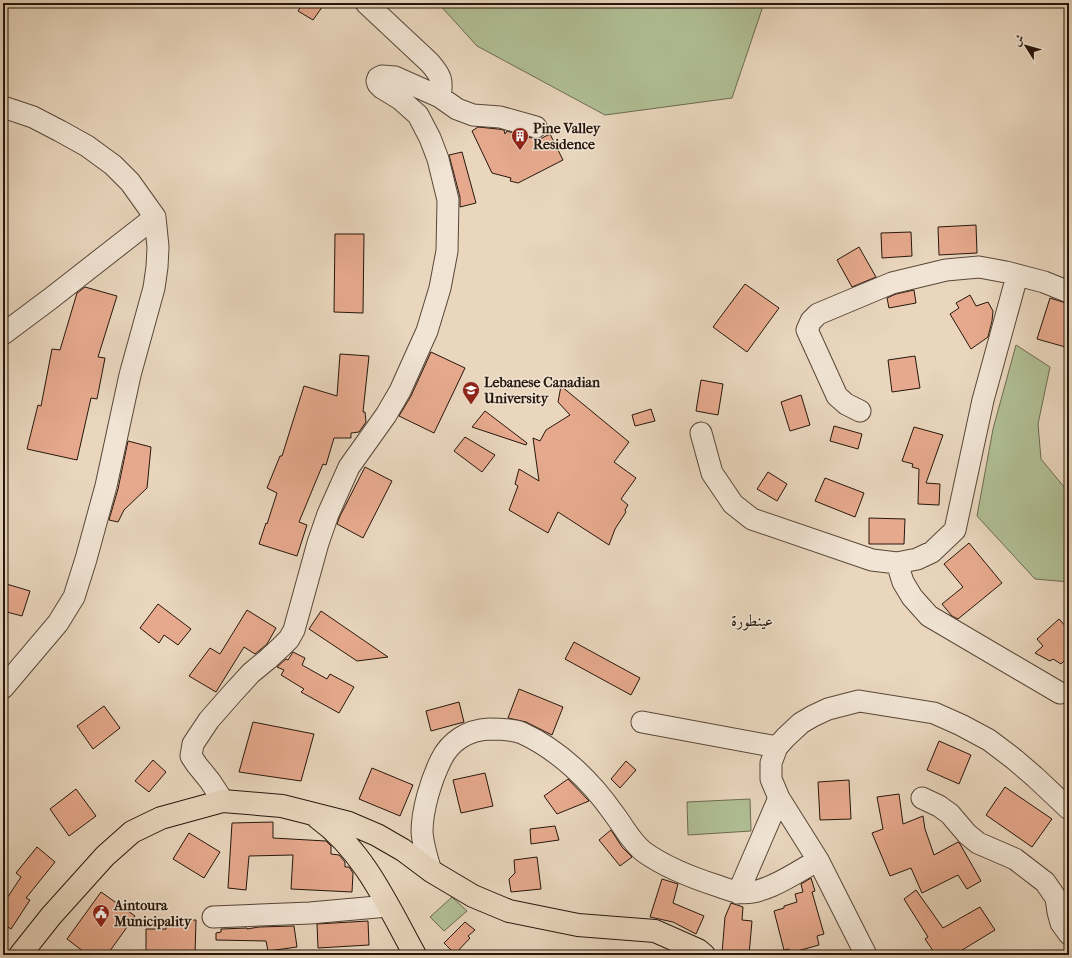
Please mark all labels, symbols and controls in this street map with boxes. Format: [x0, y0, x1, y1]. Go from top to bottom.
north arrow [1006, 26, 1046, 66]
text: ش [1010, 32, 1027, 49]
place label: Pine Valley Residence [533, 120, 602, 153]
building icon: Pine Valley Residence [510, 126, 530, 151]
place label: Lebanese Canadian University [483, 374, 601, 407]
school or university icon: Lebanese Canadian University [461, 380, 481, 405]
district label: عينطورة [731, 611, 773, 631]
place label: Aintoura Municipality [113, 897, 193, 930]
public building icon: Aintoura Municipality [91, 903, 111, 928]

